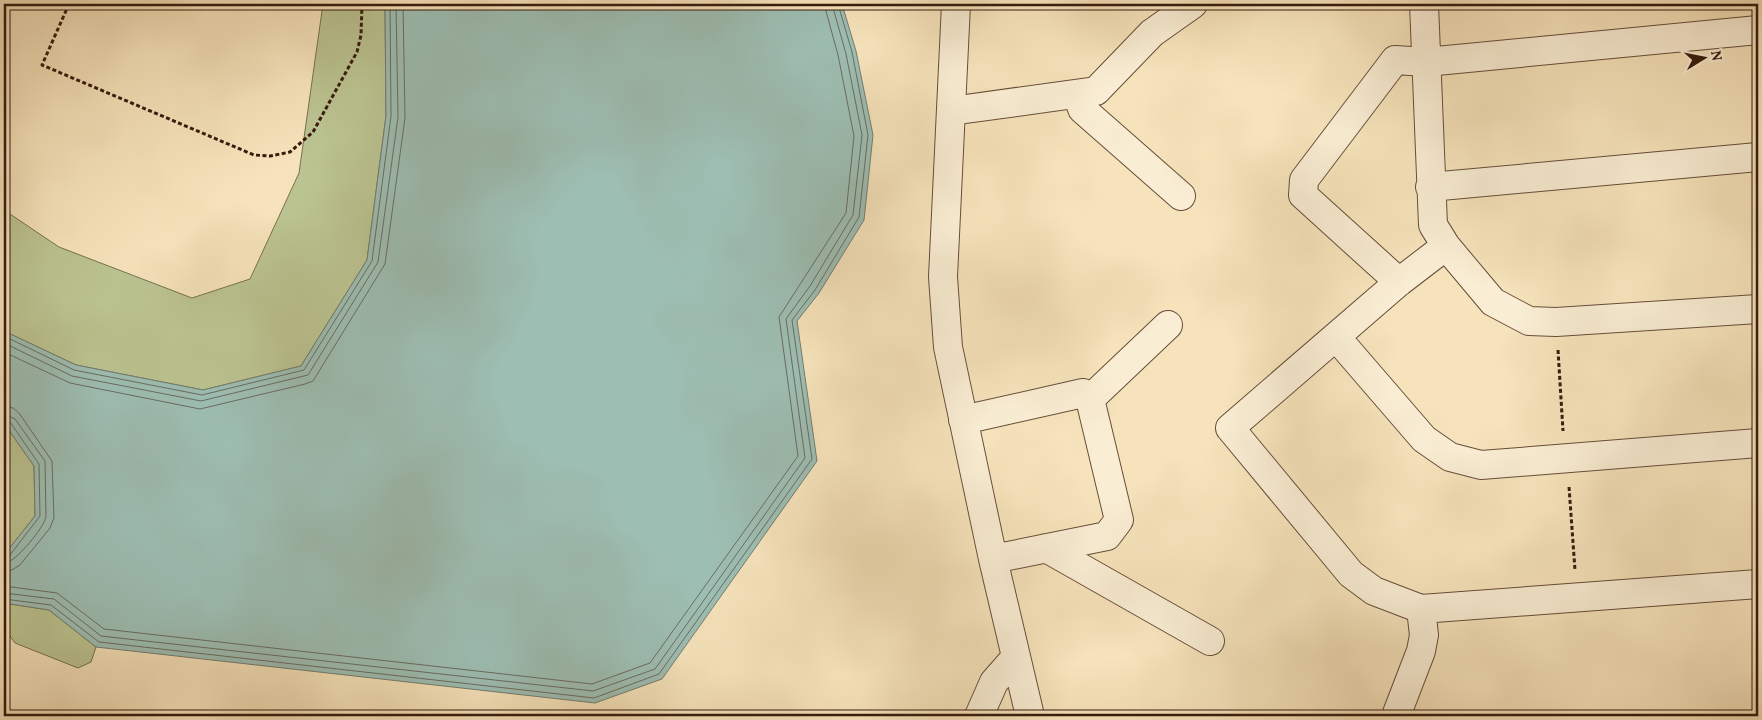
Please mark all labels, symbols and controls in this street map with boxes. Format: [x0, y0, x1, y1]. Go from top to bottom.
north arrow [1680, 32, 1730, 82]
text: N [1705, 49, 1726, 63]

